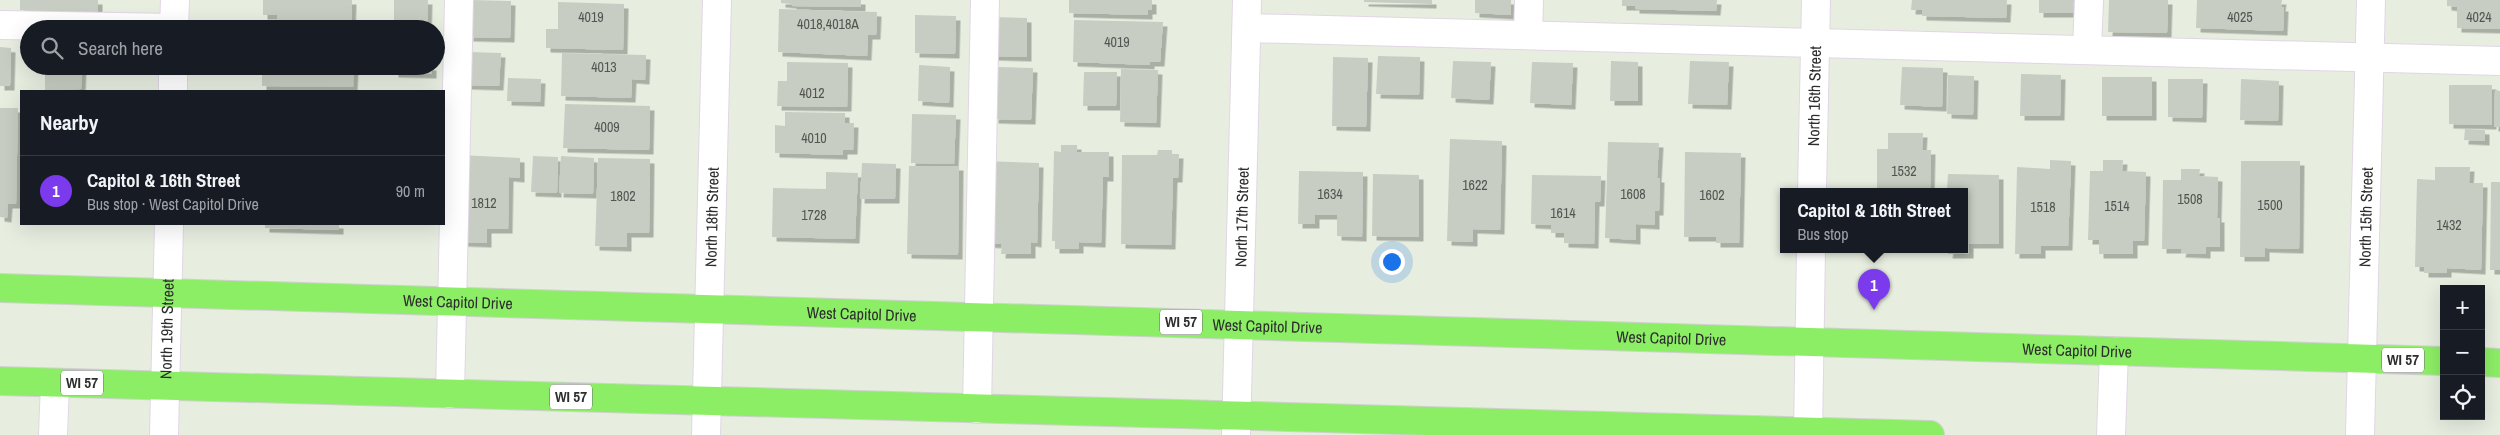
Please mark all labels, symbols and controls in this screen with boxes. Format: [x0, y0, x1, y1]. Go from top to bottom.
house number: 4019 [578, 8, 604, 26]
house number: 4025 [2227, 8, 2253, 26]
house number: 4024 [2466, 8, 2492, 26]
house number: 4018,4018A [797, 15, 859, 33]
search box [20, 20, 445, 75]
house number: 4019 [1104, 33, 1130, 51]
icon: search [38, 34, 66, 62]
text: Search here [78, 35, 163, 61]
street label: North 16th Street [1802, 45, 1826, 146]
house number: 4013 [591, 58, 617, 76]
house number: 4012 [799, 84, 825, 102]
text: Nearby [40, 108, 98, 137]
house number: 4009 [594, 118, 620, 136]
house number: 4010 [801, 129, 827, 147]
house number: 1532 [1891, 162, 1917, 180]
street label: North 18th Street [699, 166, 724, 267]
street label: North 17th Street [1229, 166, 1254, 267]
street label: North 15th Street [2353, 166, 2378, 267]
text: Capitol & 16th Street [87, 167, 240, 193]
house number: 1622 [1462, 176, 1488, 194]
text: 1 [52, 180, 60, 202]
text: 90 m [396, 180, 425, 202]
house number: 1634 [1317, 185, 1343, 203]
house number: 1608 [1620, 185, 1646, 203]
house number: 1602 [1699, 186, 1725, 204]
house number: 1802 [610, 187, 636, 205]
popup [1780, 188, 1968, 253]
house number: 1508 [2177, 190, 2203, 208]
text: Bus stop · West Capitol Drive [87, 193, 259, 215]
house number: 1812 [471, 194, 497, 212]
house number: 1500 [2257, 196, 2283, 214]
text: Capitol & 16th Street [1797, 197, 1951, 223]
house number: 1514 [2104, 197, 2130, 215]
house number: 1518 [2030, 198, 2056, 216]
house number: 1614 [1550, 204, 1576, 222]
house number: 1728 [801, 206, 827, 224]
house number: 1432 [2436, 216, 2462, 234]
text: Bus stop [1797, 223, 1848, 245]
your location [1379, 249, 1405, 275]
pin: 1 [1858, 269, 1890, 310]
street label: North 19th Street [154, 278, 179, 379]
map controls [2440, 285, 2485, 420]
button: + [2440, 285, 2485, 330]
street label: West Capitol Drive [402, 289, 513, 314]
street label: West Capitol Drive [806, 301, 917, 326]
road number: WI 57 [1160, 310, 1202, 334]
street label: West Capitol Drive [1212, 313, 1323, 338]
street label: West Capitol Drive [1616, 325, 1727, 351]
button: − [2440, 330, 2485, 375]
street label: West Capitol Drive [2022, 337, 2132, 363]
road number: WI 57 [2382, 348, 2424, 372]
road number: WI 57 [61, 370, 103, 396]
button: locate [2440, 375, 2485, 420]
road number: WI 57 [550, 384, 592, 410]

